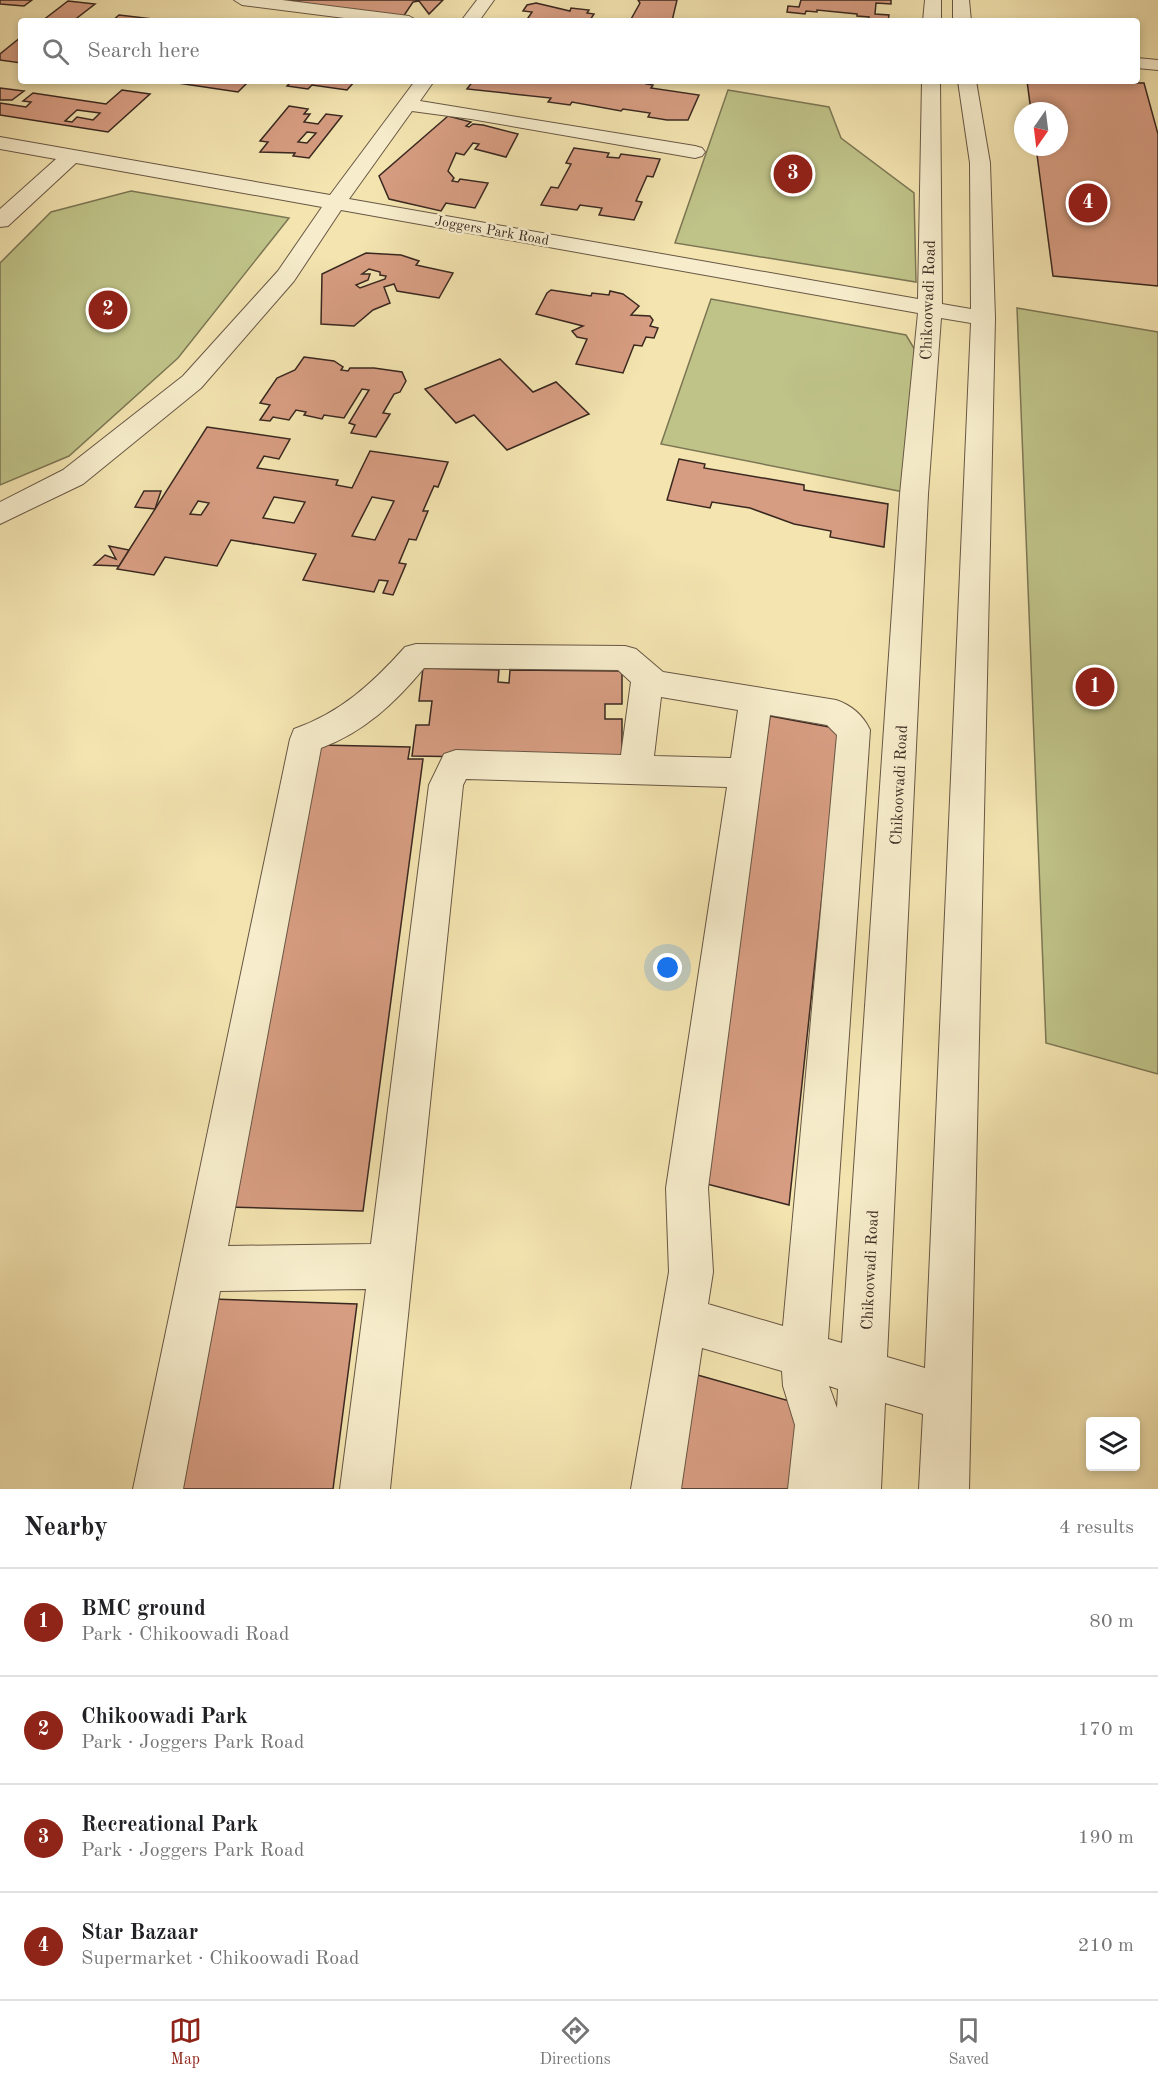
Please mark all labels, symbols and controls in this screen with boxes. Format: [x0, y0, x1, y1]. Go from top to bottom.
search box [18, 18, 1140, 84]
icon: search [39, 35, 72, 68]
text: Search here [87, 40, 200, 62]
north arrow [1014, 102, 1068, 156]
pin: 3 [774, 152, 812, 196]
pin: 4 [1068, 180, 1108, 226]
street label: Joggers Park Road [434, 214, 550, 248]
street label: Chikoowadi Road [919, 240, 939, 360]
pin: 2 [88, 288, 128, 332]
pin: 1 [1076, 664, 1114, 710]
street label: Chikoowadi Road [889, 725, 911, 846]
your location [653, 953, 682, 982]
street label: Chikoowadi Road [860, 1210, 882, 1331]
map controls [1086, 1417, 1140, 1471]
button: layers [1086, 1417, 1140, 1471]
text: Nearby [24, 1515, 108, 1541]
text: 4 results [1059, 1518, 1134, 1538]
text: BMC ground [81, 1598, 206, 1620]
text: 1 [38, 1612, 49, 1632]
text: 80 m [1089, 1612, 1134, 1632]
text: Park · Chikoowadi Road [81, 1625, 289, 1645]
text: Chikoowadi Park [81, 1706, 248, 1728]
text: 2 [38, 1720, 49, 1740]
text: 170 m [1078, 1720, 1134, 1740]
text: Park · Joggers Park Road [81, 1733, 304, 1753]
text: Recreational Park [81, 1814, 258, 1836]
text: 3 [38, 1828, 49, 1848]
text: 190 m [1078, 1828, 1134, 1848]
text: Park · Joggers Park Road [81, 1841, 304, 1861]
text: Star Bazaar [81, 1922, 198, 1944]
text: 4 [38, 1936, 49, 1956]
text: 210 m [1078, 1936, 1134, 1956]
text: Supermarket · Chikoowadi Road [81, 1949, 360, 1969]
tab: Map [169, 2014, 202, 2070]
tab: Directions [540, 2014, 611, 2070]
tab: Saved [948, 2014, 989, 2070]

